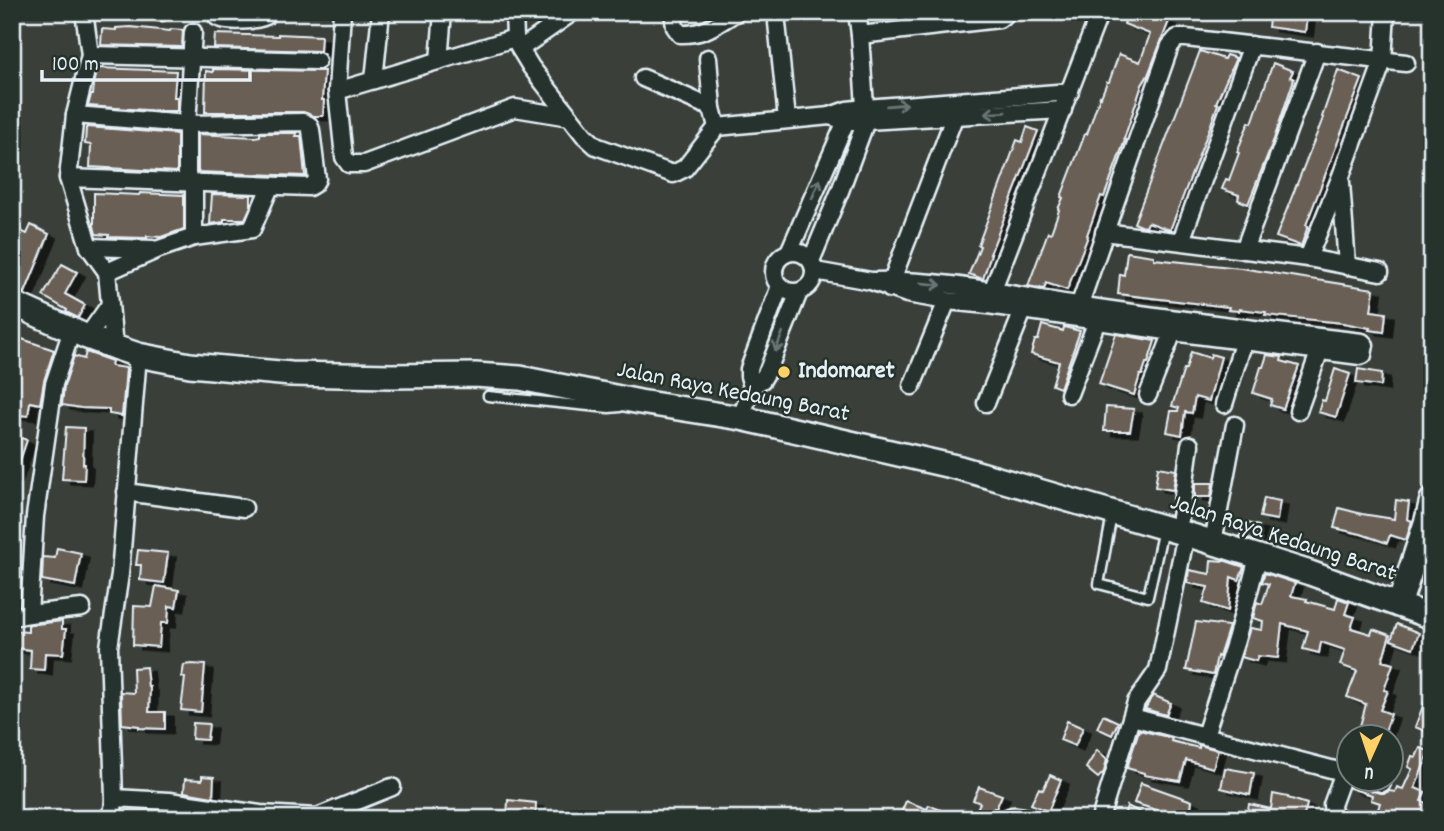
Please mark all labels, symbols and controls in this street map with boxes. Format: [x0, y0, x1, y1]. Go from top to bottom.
scale bar [42, 38, 250, 82]
text: 100 m [52, 51, 99, 81]
one-way arrow [885, 98, 908, 111]
one-way arrow [984, 107, 1007, 120]
one-way arrow [810, 179, 823, 201]
one-way arrow [920, 277, 942, 290]
one-way arrow [772, 330, 785, 352]
street label: Jalan Raya Kedaung Barat [614, 354, 852, 432]
place label: Indomaret [798, 355, 895, 389]
marker: Indomaret [776, 364, 792, 380]
street label: Jalan Raya Kedaung Barat [1165, 486, 1401, 592]
north arrow [1336, 722, 1406, 792]
text: U [1364, 758, 1375, 785]

